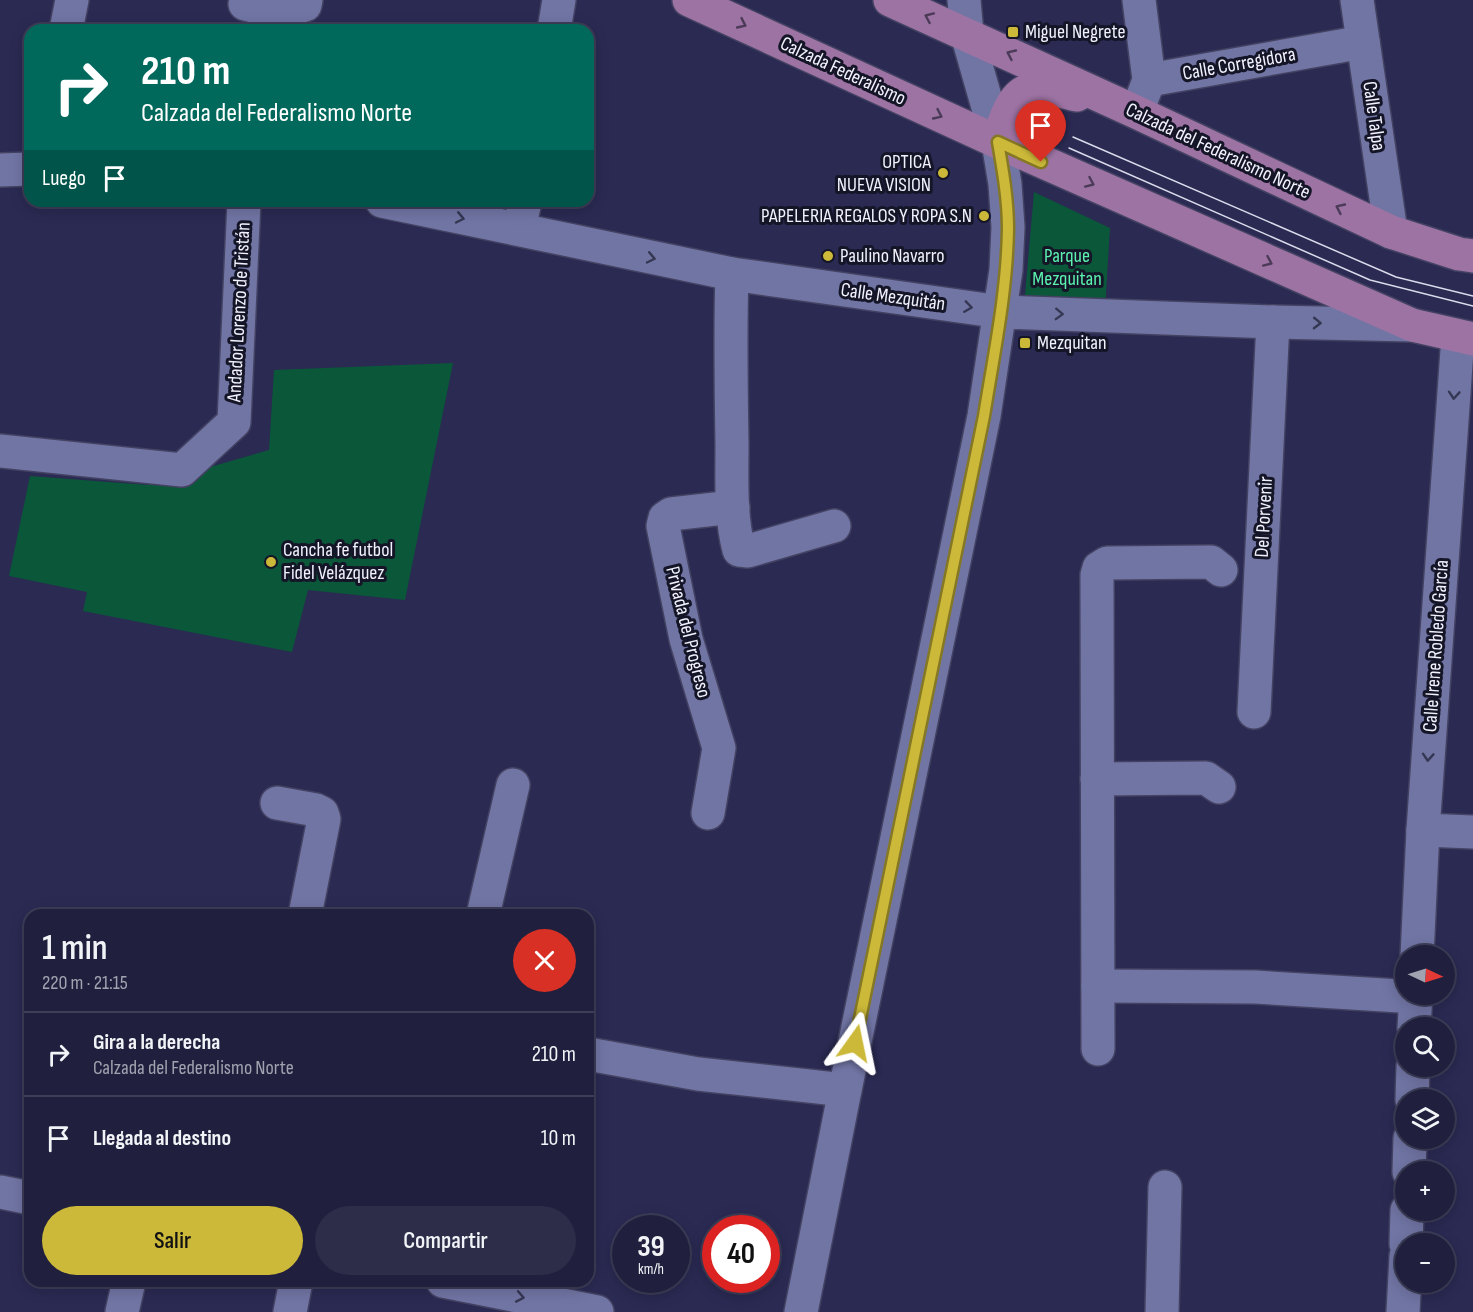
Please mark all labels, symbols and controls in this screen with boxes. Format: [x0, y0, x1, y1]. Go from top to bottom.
one-way arrow [924, 13, 935, 25]
one-way arrow [735, 17, 746, 29]
place label: Miguel Negrete [1025, 20, 1125, 44]
marker: Miguel Negrete [1006, 25, 1020, 39]
street label: Calzada Federalismo [776, 31, 910, 111]
street label: Calle Corregidora [1181, 42, 1297, 86]
text: 210 m [141, 46, 230, 97]
icon: right [42, 48, 120, 126]
one-way arrow [1006, 50, 1017, 62]
street label: Calle Talpa [1357, 80, 1391, 152]
text: Calzada del Federalismo Norte [141, 97, 412, 129]
street label: Calzada del Federalismo Norte [1122, 98, 1314, 204]
pin [1015, 100, 1066, 162]
one-way arrow [932, 108, 943, 120]
icon: arrive [1024, 109, 1057, 142]
place label: OPTICA NUEVA VISION [837, 150, 931, 197]
icon: arrive [98, 162, 131, 195]
text: Luego [42, 165, 86, 192]
marker: OPTICA NUEVA VISION [936, 166, 950, 180]
one-way arrow [1083, 176, 1094, 188]
one-way arrow [1335, 203, 1346, 215]
place label: PAPELERIA REGALOS Y ROPA S.N [761, 204, 972, 228]
marker: PAPELERIA REGALOS Y ROPA S.N [977, 209, 991, 223]
one-way arrow [455, 211, 465, 224]
street label: Andador Lorenzo de Tristán [222, 221, 256, 404]
place label: Paulino Navarro [840, 244, 945, 268]
park label: Parque Mezquitan [1032, 244, 1102, 291]
marker: Paulino Navarro [821, 249, 835, 263]
one-way arrow [646, 251, 656, 264]
one-way arrow [1262, 254, 1273, 266]
street label: Calle Mezquitán [839, 278, 947, 316]
one-way arrow [963, 301, 973, 313]
one-way arrow [1055, 308, 1064, 320]
one-way arrow [1313, 317, 1322, 329]
place label: Mezquitan [1037, 331, 1106, 355]
marker: Mezquitan [1018, 336, 1032, 350]
one-way arrow [1448, 390, 1461, 399]
street label: Del Porvenir [1250, 476, 1278, 558]
place label: Cancha fe futbol Fidel Velázquez [283, 538, 393, 585]
marker: Cancha fe futbol Fidel Velázquez [264, 555, 278, 569]
street label: Calle Irene Robledo García [1418, 559, 1454, 733]
street label: Privada del Progreso [660, 564, 716, 700]
one-way arrow [1422, 752, 1435, 761]
text: 1 min [42, 927, 107, 970]
button: close [513, 929, 576, 992]
north arrow [1395, 945, 1455, 1005]
map controls [1395, 945, 1455, 1293]
text: 220 m · 21:15 [42, 971, 128, 995]
position arrow [823, 1011, 887, 1075]
button: search [1395, 1017, 1455, 1077]
text: Gira a la derecha [93, 1029, 220, 1056]
icon: right [42, 1038, 75, 1071]
text: 210 m [532, 1041, 576, 1068]
text: Calzada del Federalismo Norte [93, 1056, 294, 1080]
button: layers [1395, 1089, 1455, 1149]
icon: arrive [42, 1122, 75, 1155]
text: Llegada al destino [93, 1125, 231, 1152]
text: 10 m [541, 1125, 576, 1152]
button: + [1395, 1161, 1455, 1221]
button: Salir [42, 1206, 303, 1275]
button: Compartir [315, 1206, 576, 1275]
speed limit sign: 40 [702, 1215, 780, 1293]
text: 39 [637, 1229, 665, 1265]
button: − [1395, 1233, 1455, 1293]
text: km/h [638, 1260, 664, 1279]
one-way arrow [515, 1290, 525, 1303]

